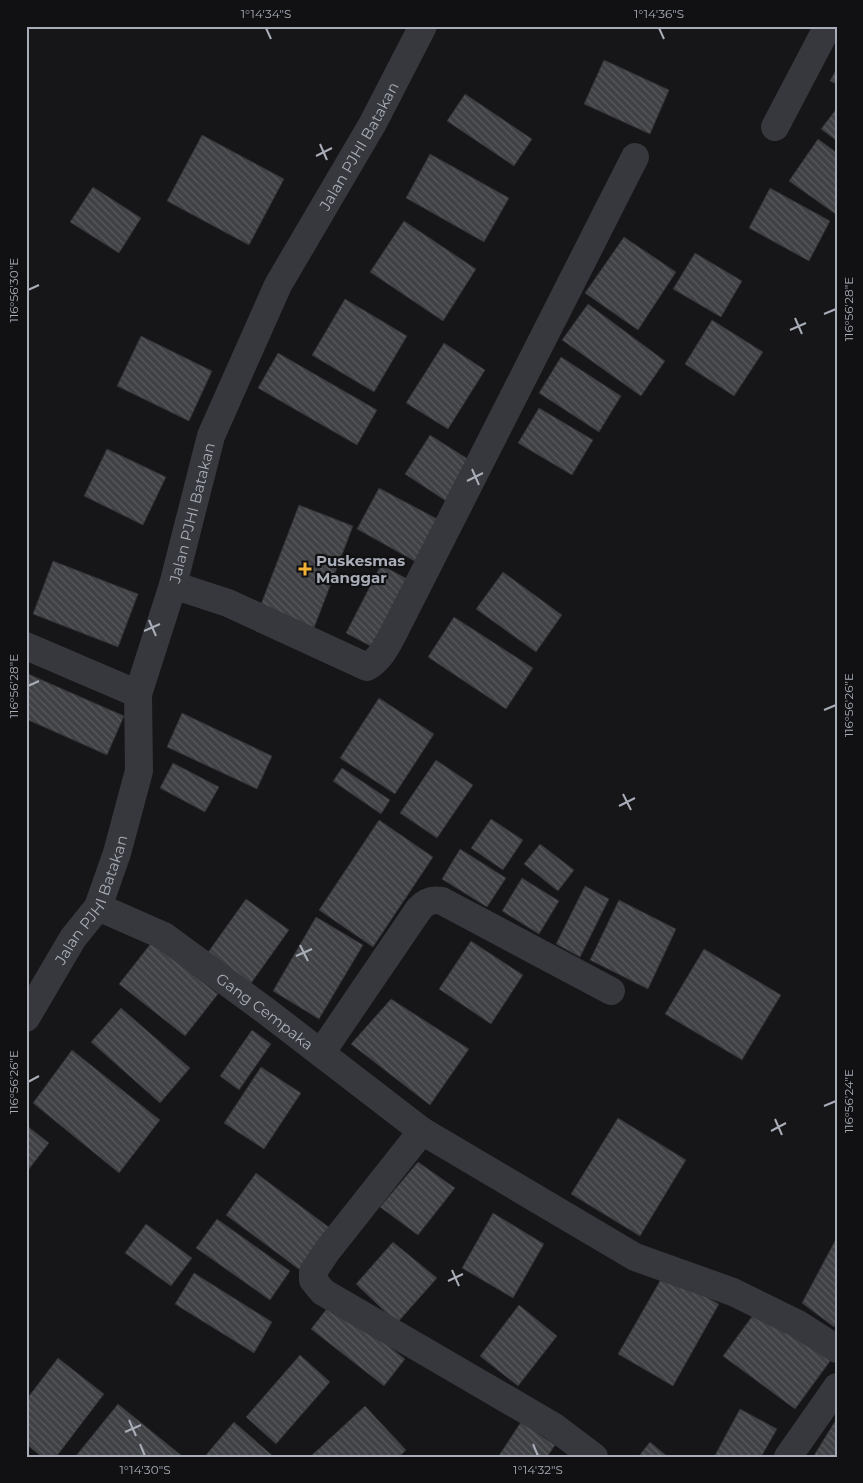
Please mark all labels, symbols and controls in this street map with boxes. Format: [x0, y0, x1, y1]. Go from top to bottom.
text: 1°14'34"S [241, 6, 291, 21]
text: 1°14'36"S [634, 6, 684, 21]
street label: Jalan PJHI Batakan [314, 78, 402, 214]
text: 116°56'30"E [6, 258, 21, 322]
text: 116°56'28"E [841, 277, 856, 341]
street label: Jalan PJHI Batakan [164, 440, 219, 586]
place label: Puskesmas Manggar [316, 551, 405, 587]
marker: Puskesmas Manggar [298, 562, 312, 576]
text: 116°56'28"E [6, 654, 21, 718]
text: 116°56'26"E [841, 673, 856, 737]
street label: Jalan PJHI Batakan [50, 833, 131, 969]
street label: Gang Cempaka [213, 968, 318, 1054]
text: 116°56'26"E [6, 1050, 21, 1114]
text: 116°56'24"E [841, 1069, 856, 1133]
text: 1°14'30"S [119, 1462, 171, 1477]
text: 1°14'32"S [513, 1462, 563, 1477]

